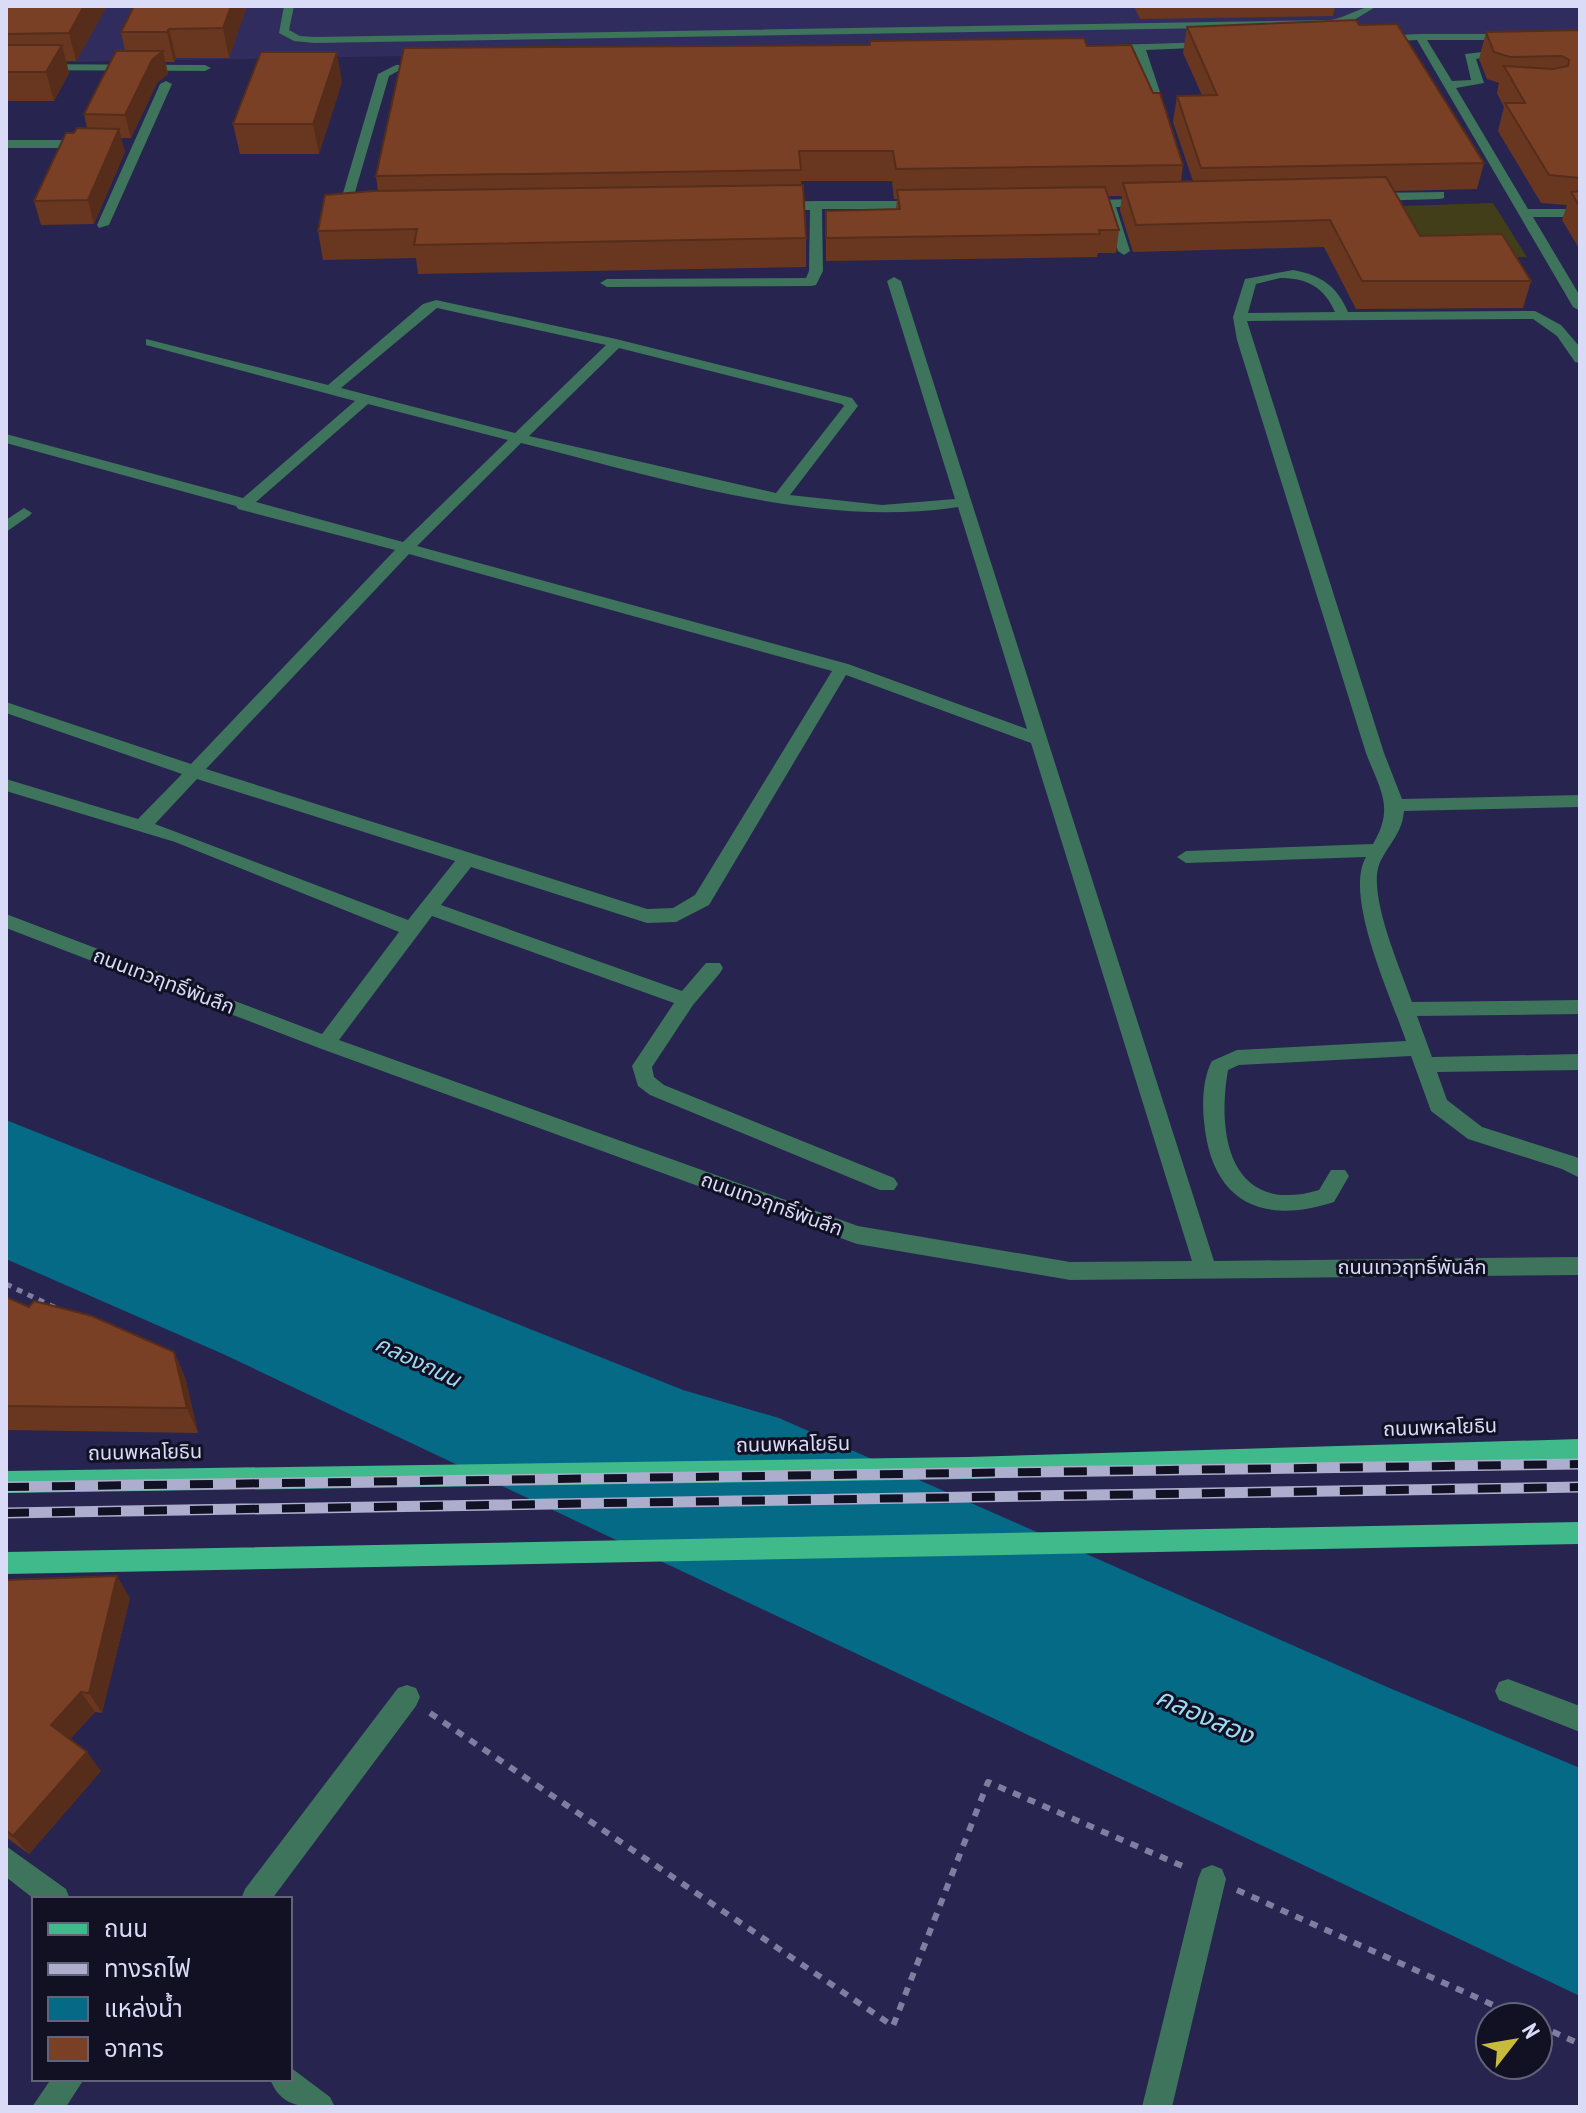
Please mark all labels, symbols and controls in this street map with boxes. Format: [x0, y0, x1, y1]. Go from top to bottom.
street label: ถนนเทวฤทธิ์พันลึก [90, 942, 238, 1020]
street label: ถนนเทวฤทธิ์พันลึก [697, 1166, 847, 1242]
street label: ถนนเทวฤทธิ์พันลึก [1337, 1254, 1487, 1280]
water label: คลองถนน [371, 1329, 466, 1393]
street label: ถนนพหลโยธิน [1382, 1412, 1498, 1442]
street label: ถนนพหลโยธิน [736, 1430, 850, 1458]
street label: ถนนพหลโยธิน [88, 1438, 202, 1466]
water label: คลองสอง [1151, 1679, 1260, 1752]
legend [32, 1897, 292, 2081]
text: ถนน [104, 1913, 148, 1944]
text: ทางรถไฟ [104, 1953, 191, 1984]
text: แหล่งน้ำ [104, 1992, 183, 2024]
north arrow [1474, 2001, 1554, 2081]
text: N [1516, 2018, 1546, 2043]
text: อาคาร [104, 2033, 164, 2064]

